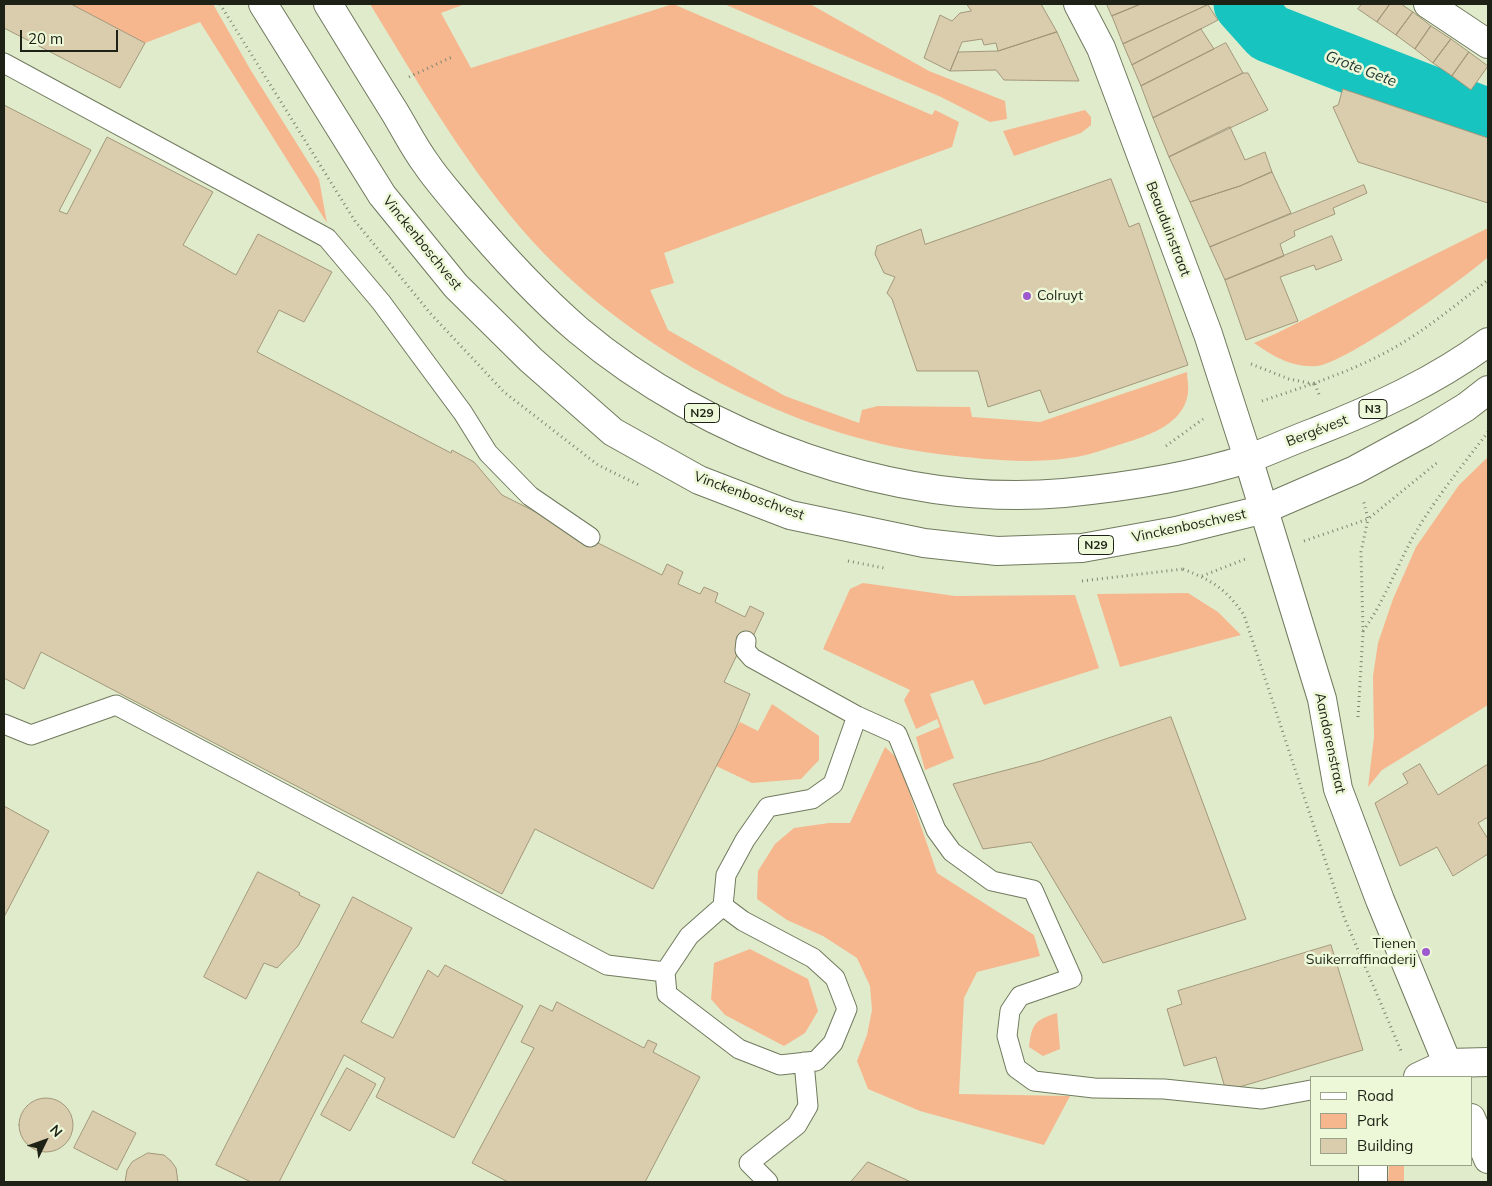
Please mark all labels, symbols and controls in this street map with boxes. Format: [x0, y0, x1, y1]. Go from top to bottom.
scale bar [22, 20, 120, 52]
text: 20 m [28, 29, 63, 48]
water label: Grote Gete [1323, 47, 1399, 91]
street label: Beauduinstraat [1142, 179, 1194, 279]
street label: Vinckenboschvest [379, 193, 465, 293]
place label: Colruyt [1037, 288, 1083, 304]
marker: Colruyt [1021, 290, 1033, 302]
road number: N3 [1359, 399, 1387, 418]
road number: N29 [684, 403, 720, 422]
street label: Bergévest [1284, 412, 1350, 450]
street label: Vinckenboschvest [692, 468, 806, 524]
street label: Vinckenboschvest [1130, 506, 1248, 546]
road number: N29 [1078, 536, 1114, 554]
street label: Aandorenstraat [1311, 691, 1349, 795]
place label: Tienen Suikerraffinaderij [1306, 936, 1416, 969]
marker: Tienen Suikerraffinaderij [1420, 946, 1432, 958]
legend [1310, 1076, 1472, 1166]
text: Road [1357, 1086, 1394, 1105]
text: Park [1357, 1111, 1389, 1130]
north arrow [20, 1116, 70, 1166]
text: N [46, 1121, 66, 1141]
text: Building [1357, 1136, 1413, 1155]

